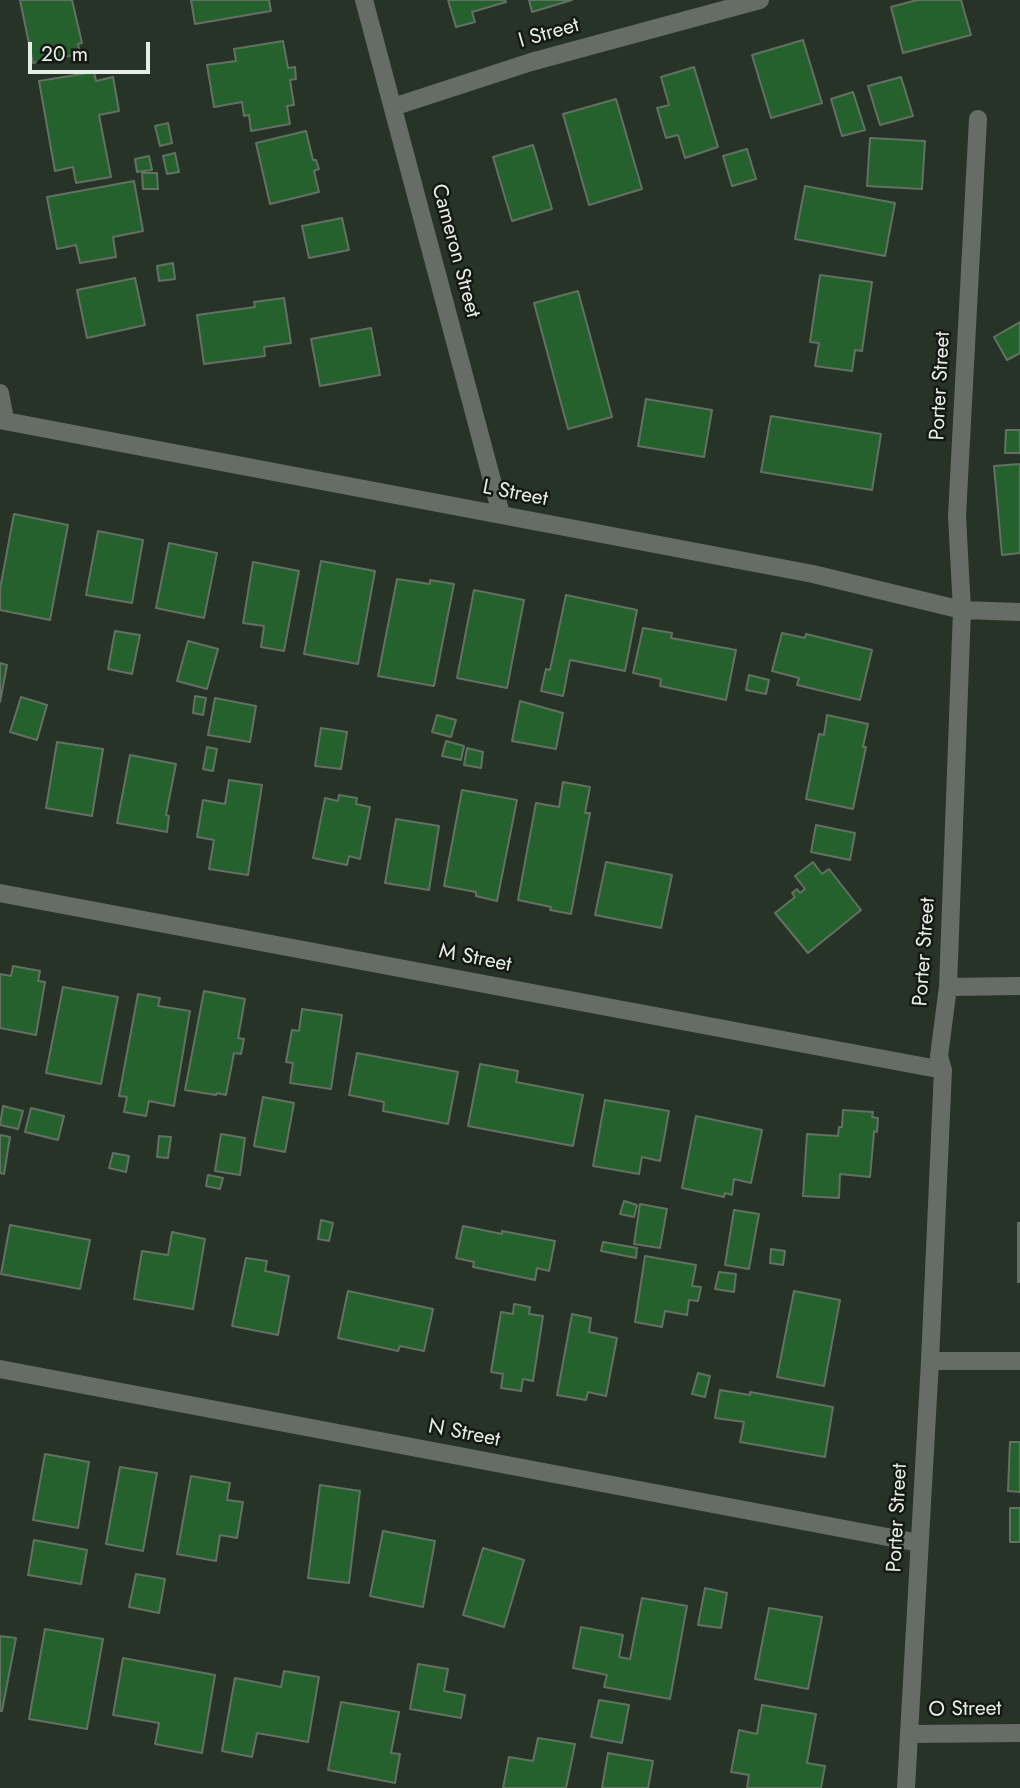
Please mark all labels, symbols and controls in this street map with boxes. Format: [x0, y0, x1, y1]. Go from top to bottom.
street label: I Street [516, 13, 582, 55]
scale bar [32, 28, 154, 72]
text: 20 m [41, 39, 88, 69]
street label: Cameron Street [425, 181, 485, 321]
street label: Porter Street [926, 331, 956, 441]
street label: L Street [480, 475, 550, 513]
street label: Porter Street [909, 897, 941, 1007]
street label: M Street [437, 940, 513, 978]
street label: N Street [426, 1415, 502, 1453]
street label: Porter Street [883, 1463, 913, 1573]
street label: O Street [928, 1697, 1002, 1723]

